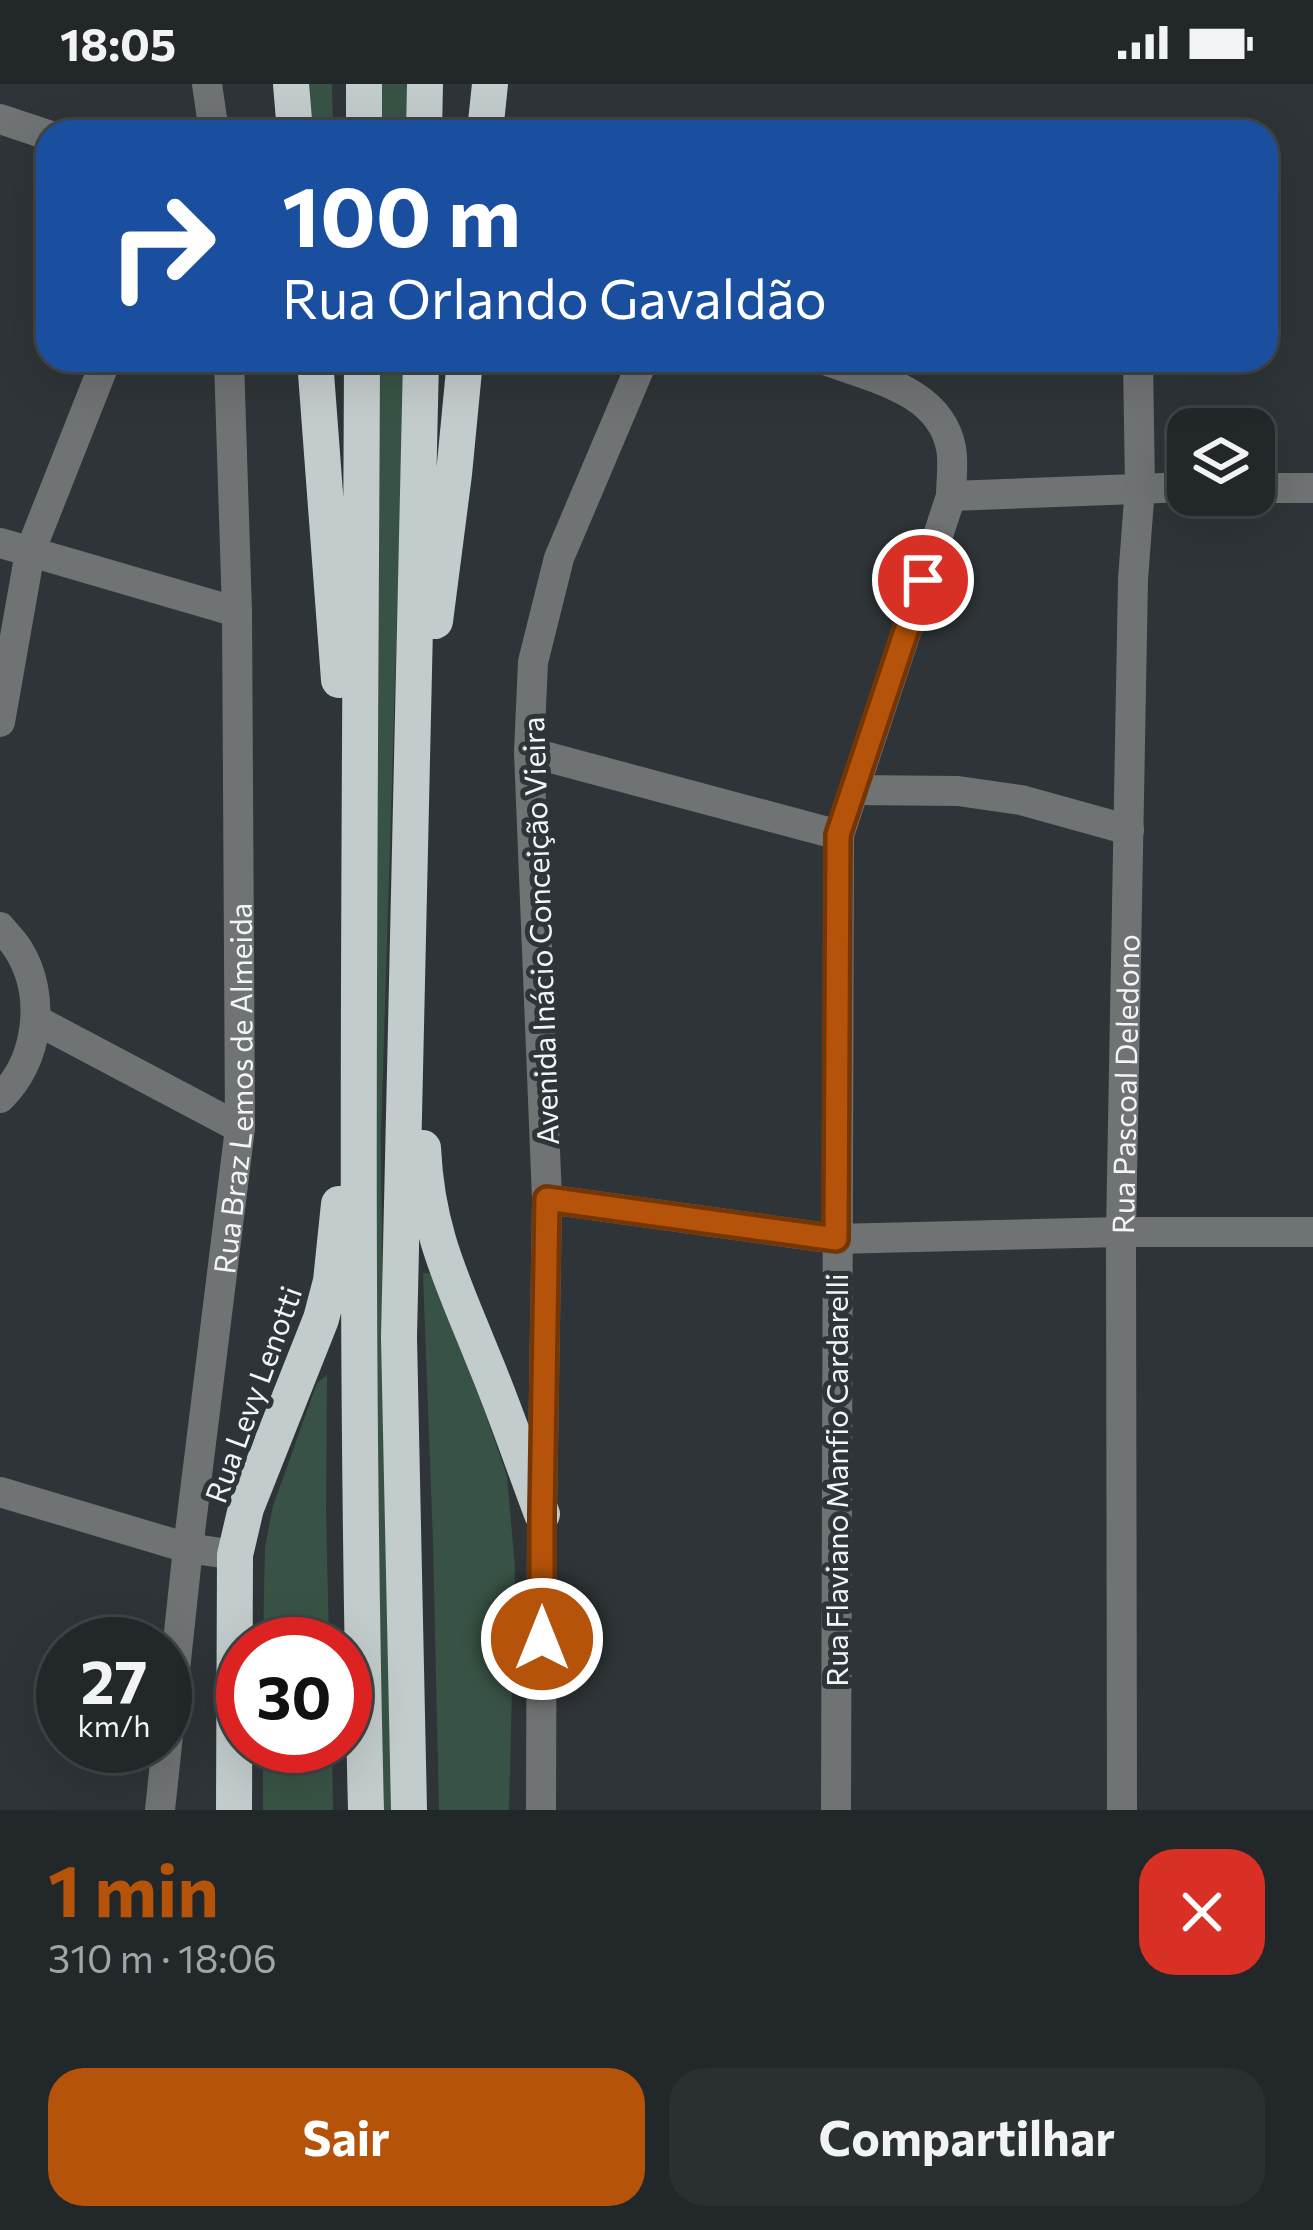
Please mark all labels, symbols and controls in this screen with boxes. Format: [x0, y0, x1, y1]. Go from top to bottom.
text: 18:05 [60, 15, 176, 70]
text: 100 m [282, 162, 521, 264]
icon: right [84, 168, 240, 324]
text: Rua Orlando Gavaldão [282, 264, 827, 330]
map controls [1167, 408, 1275, 516]
button: layers [1167, 408, 1275, 516]
pin [872, 529, 974, 631]
icon: arrive [890, 547, 956, 613]
street label: Avenida Inácio Conceição Vieira [513, 716, 565, 1146]
street label: Rua Braz Lemos de Almeida [204, 903, 259, 1276]
street label: Rua Pascoal Deledono [1102, 934, 1145, 1234]
street label: Rua Flaviano Manfio Cardarelli [817, 1273, 854, 1687]
street label: Rua Levy Lenotti [196, 1281, 308, 1507]
position arrow [479, 1576, 605, 1702]
speed limit sign: 30 [216, 1617, 372, 1773]
text: 27 [81, 1643, 147, 1716]
text: km/h [78, 1706, 150, 1743]
text: 1 min [48, 1844, 219, 1932]
button: close [1139, 1849, 1265, 1975]
text: 310 m · 18:06 [48, 1933, 277, 1981]
button: Sair [48, 2068, 645, 2206]
button: Compartilhar [669, 2068, 1265, 2206]

